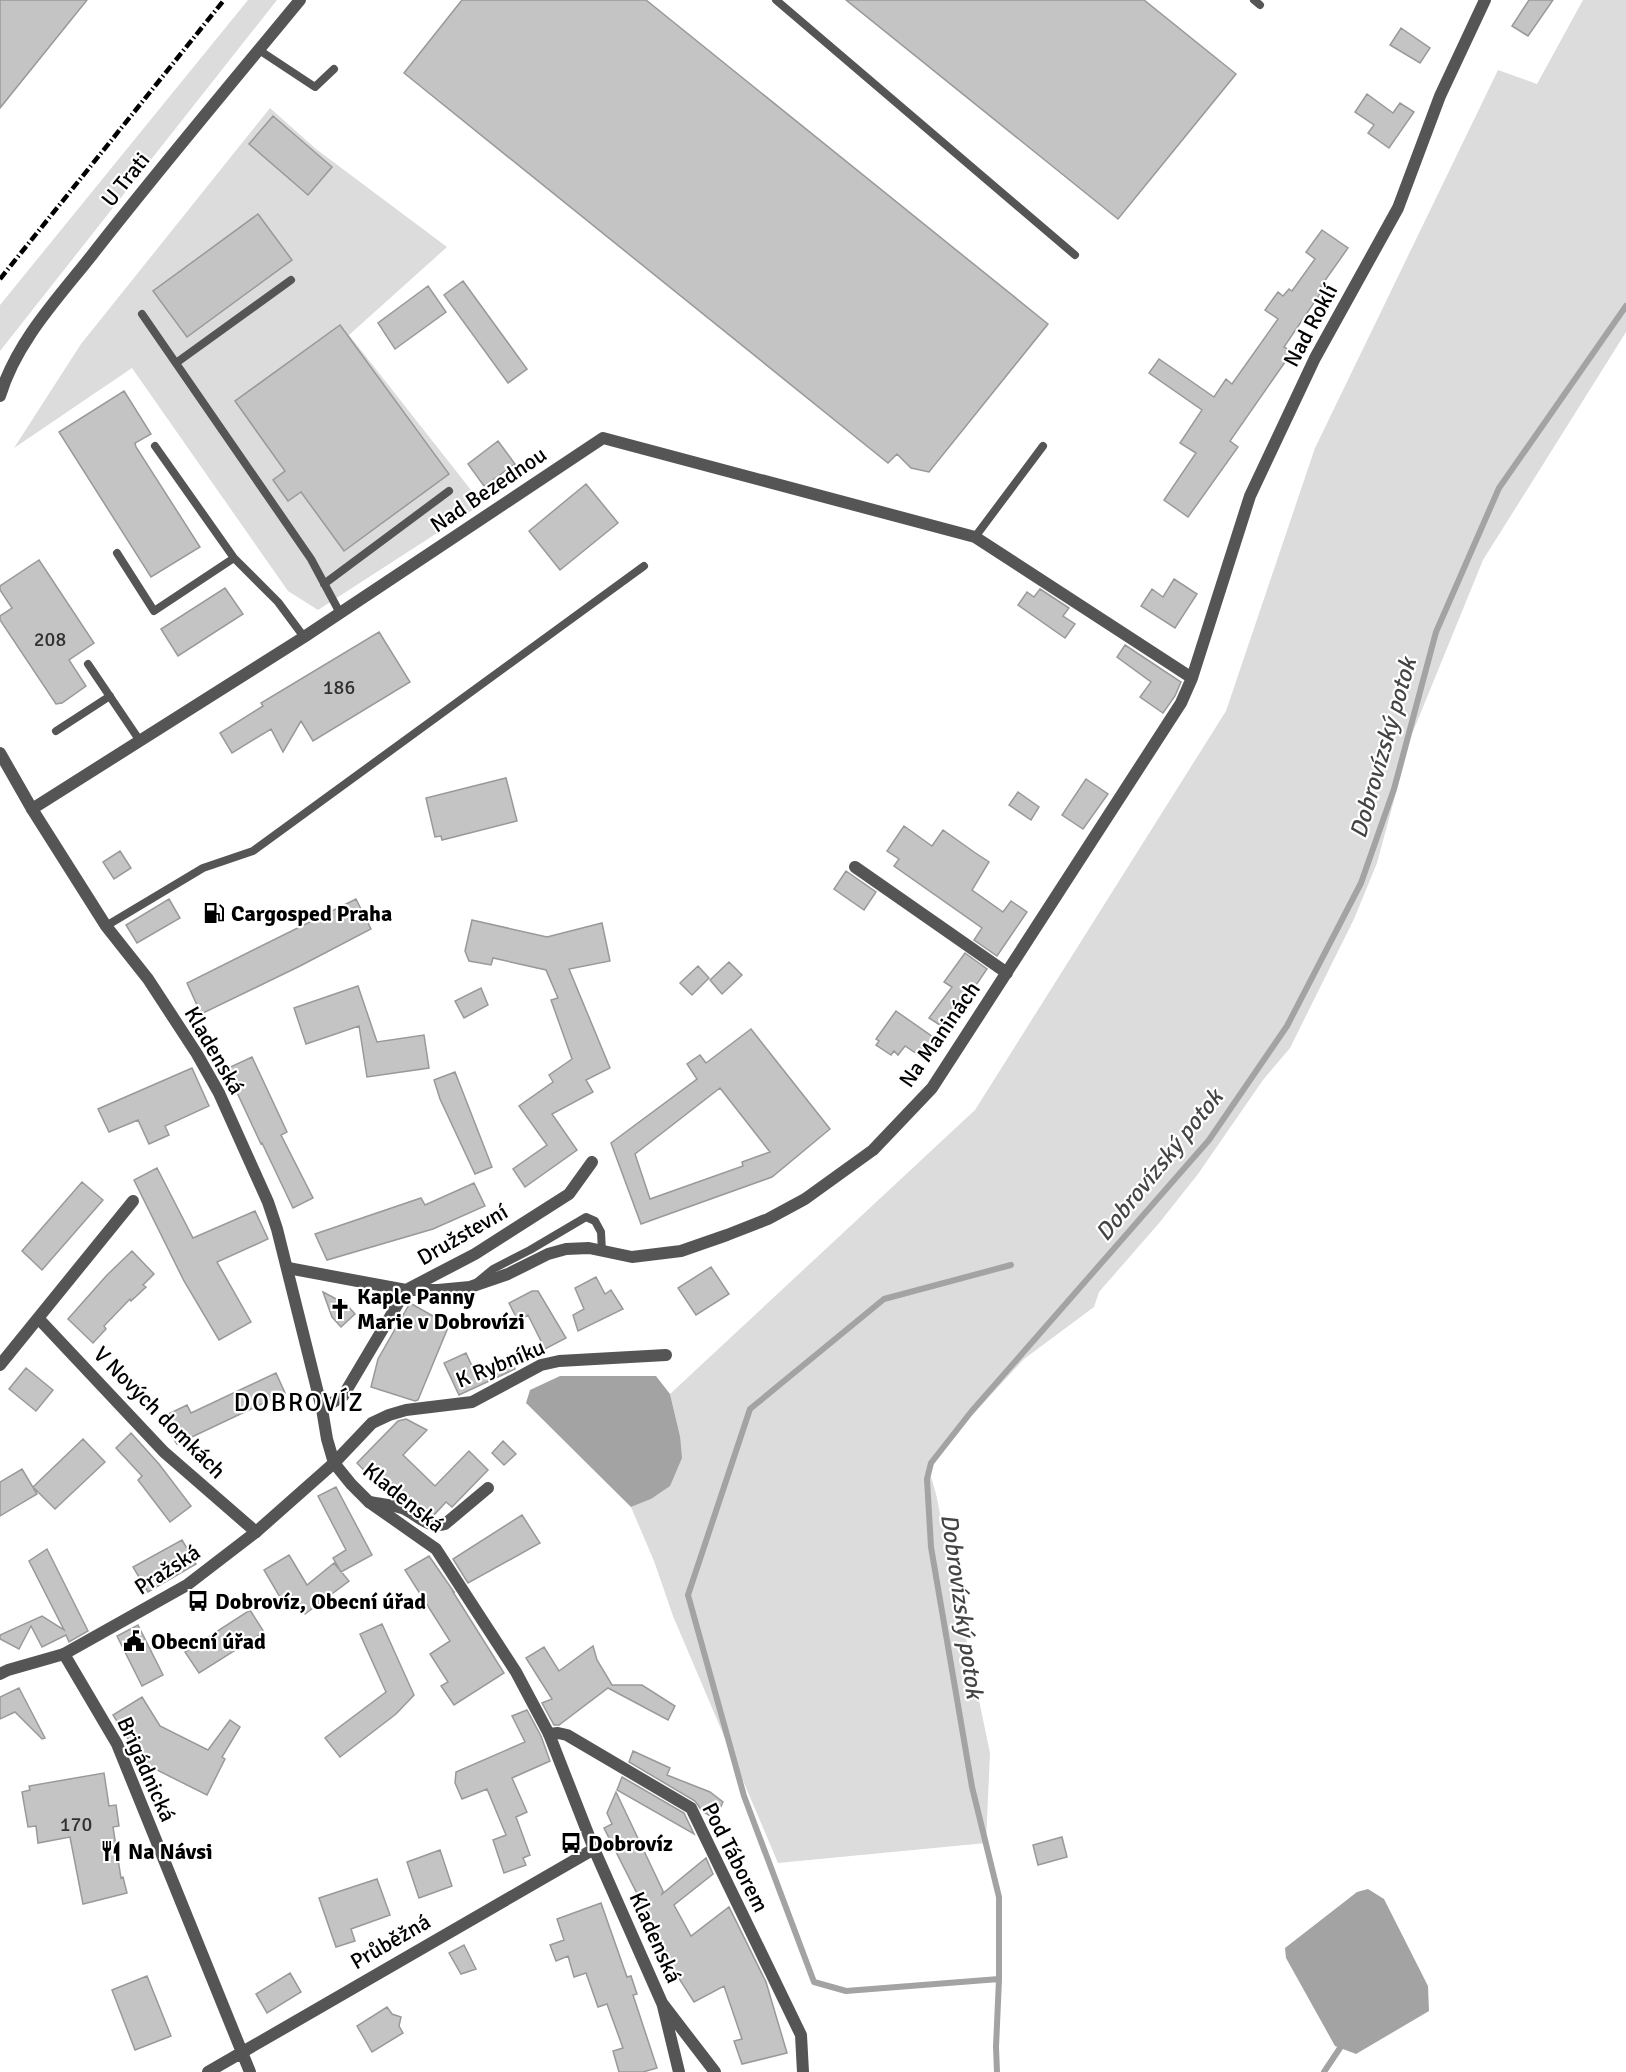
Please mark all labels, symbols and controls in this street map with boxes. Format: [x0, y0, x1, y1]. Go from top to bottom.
street label: U Trati [95, 147, 155, 212]
street label: Nad Roklí [1277, 279, 1343, 371]
street label: Nad Bezednou [425, 441, 552, 538]
house number: 208 [34, 627, 66, 652]
water label: Dobrovízský potok [1343, 652, 1424, 842]
house number: 186 [323, 675, 355, 700]
place label: Cargosped Praha [231, 900, 392, 927]
fuel station icon: Cargosped Praha [202, 901, 226, 925]
street label: Na Maninách [893, 976, 986, 1093]
street label: Kladenská [179, 1001, 251, 1099]
water label: Dobrovízský potok [1089, 1082, 1230, 1247]
street label: Družstevní [412, 1198, 512, 1271]
place label: Kaple Panny Marie v Dobrovízi [357, 1283, 525, 1335]
church icon: Kaple Panny Marie v Dobrovízi [328, 1297, 352, 1321]
street label: K Rybníku [452, 1333, 549, 1394]
street label: V Nových domkách [88, 1341, 231, 1484]
district label: DOBROVÍZ [234, 1387, 364, 1419]
street label: Kladenská [357, 1456, 450, 1538]
water label: Dobrovízský potok [934, 1512, 990, 1702]
street label: Pražská [129, 1538, 205, 1601]
place label: Dobrovíz, Obecní úřad [215, 1588, 426, 1615]
bus stop icon: Dobrovíz, Obecní úřad [186, 1589, 210, 1613]
place label: Obecní úřad [151, 1628, 266, 1655]
public building icon: Obecní úřad [122, 1629, 146, 1653]
street label: Brigádnická [111, 1712, 182, 1826]
street label: Pod Táborem [696, 1798, 775, 1917]
house number: 170 [60, 1812, 92, 1837]
place label: Dobrovíz [588, 1830, 673, 1857]
bus stop icon: Dobrovíz [559, 1831, 583, 1855]
place label: Na Návsi [128, 1838, 213, 1865]
restaurant icon: Na Návsi [99, 1839, 123, 1863]
street label: Kladenská [623, 1887, 688, 1987]
street label: Průběžná [345, 1908, 435, 1975]

